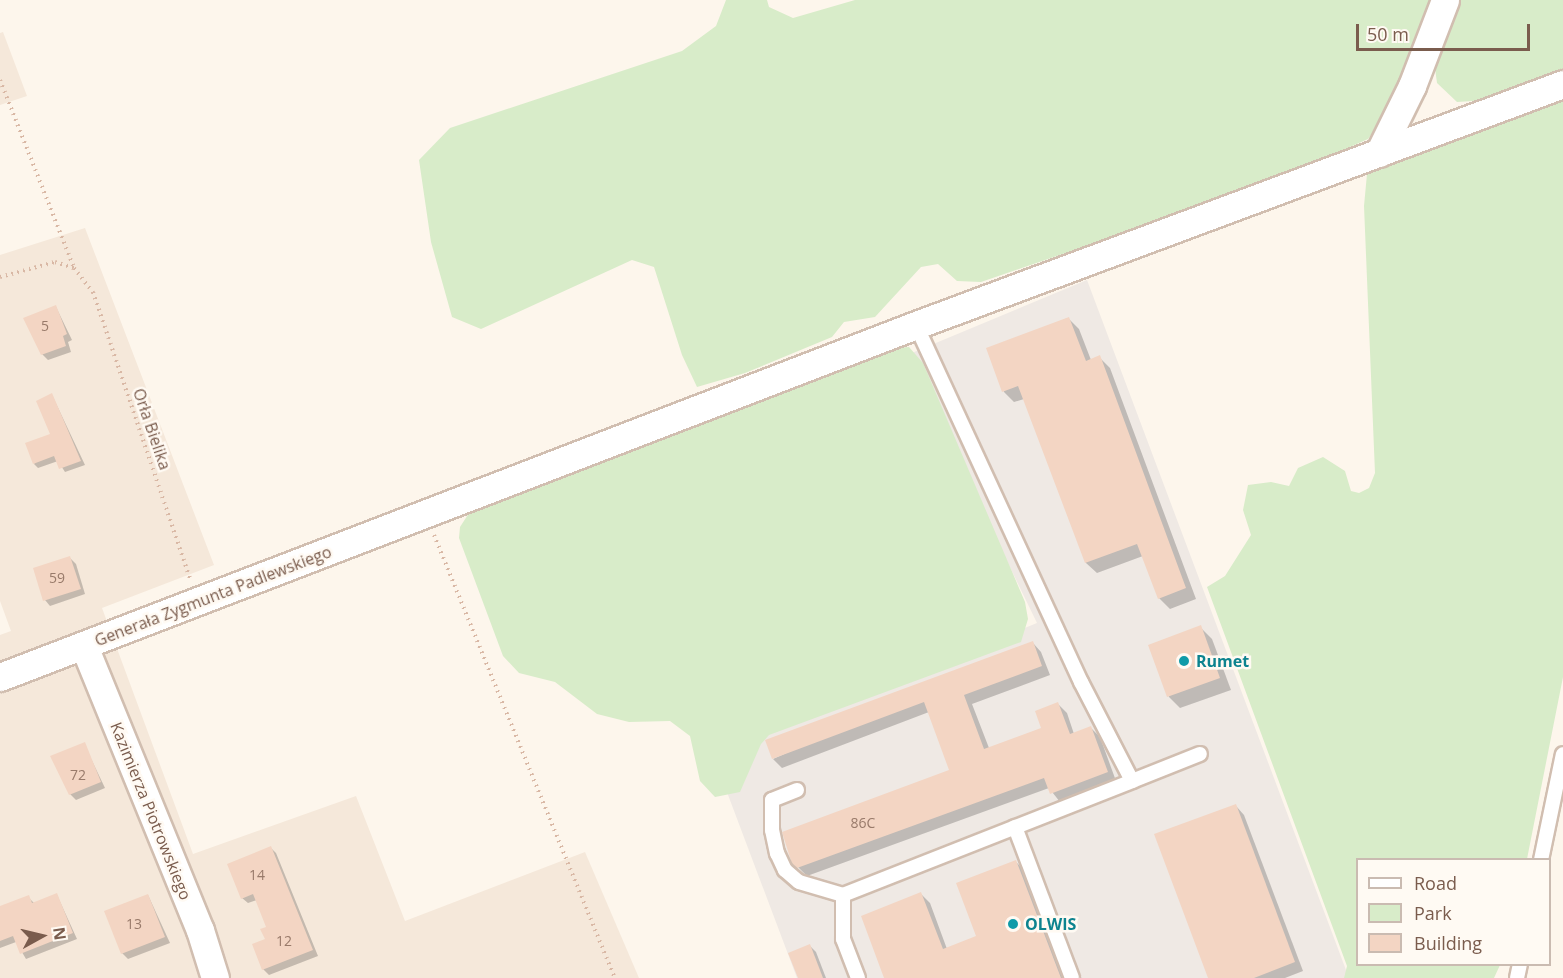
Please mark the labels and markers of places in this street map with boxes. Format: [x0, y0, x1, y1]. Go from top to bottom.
place label: Rumet [1196, 651, 1249, 671]
marker: Rumet [1177, 654, 1191, 668]
place label: OLWIS [1025, 914, 1076, 934]
marker: OLWIS [1006, 917, 1020, 931]

